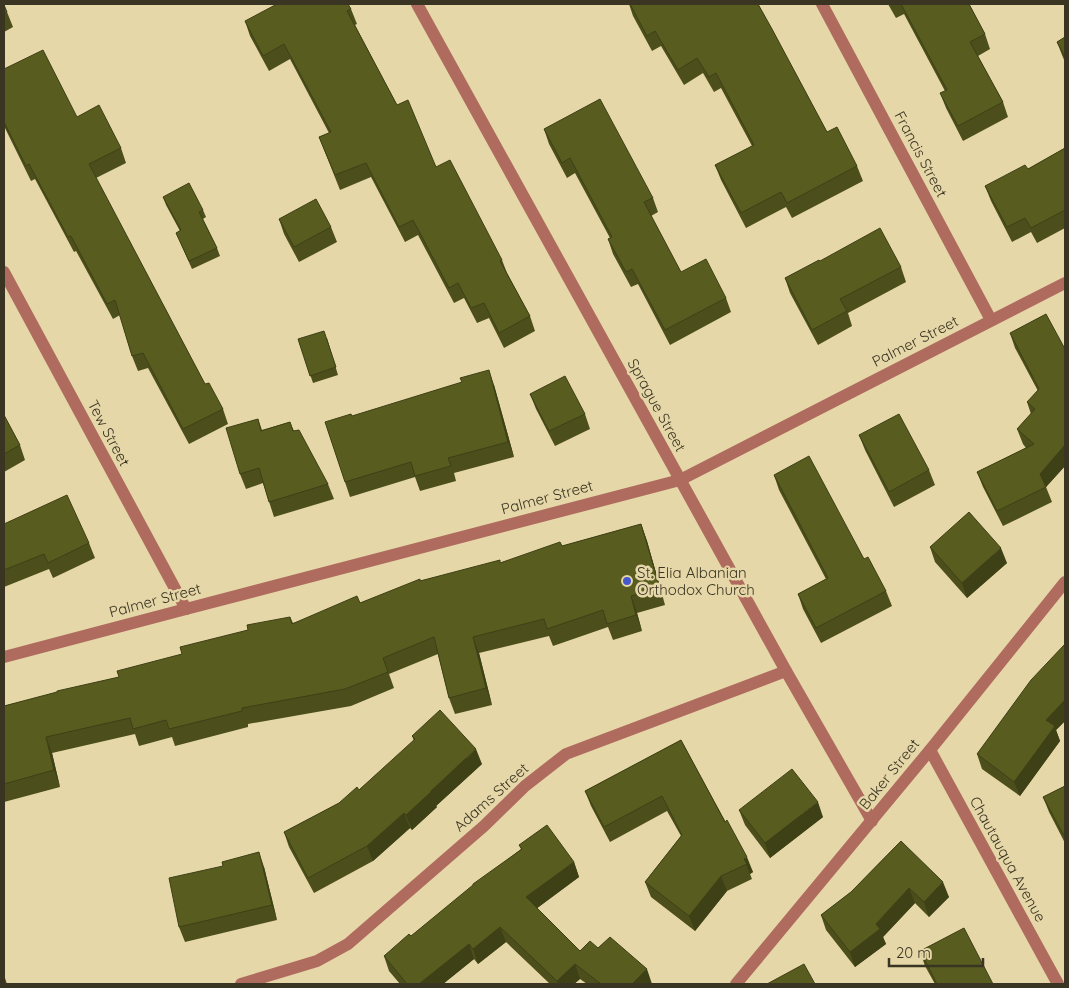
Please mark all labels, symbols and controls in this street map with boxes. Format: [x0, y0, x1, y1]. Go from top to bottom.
street label: Francis Street [890, 108, 952, 200]
street label: Palmer Street [869, 311, 961, 371]
street label: Sprague Street [624, 355, 690, 455]
street label: Tew Street [84, 397, 134, 469]
street label: Palmer Street [499, 476, 595, 518]
place label: St. Elia Albanian Orthodox Church [637, 563, 755, 599]
marker: St. Elia Albanian Orthodox Church [621, 575, 633, 587]
street label: Palmer Street [107, 579, 203, 621]
street label: Baker Street [855, 735, 923, 813]
street label: Adams Street [450, 759, 532, 835]
street label: Chautauqua Avenue [966, 793, 1050, 925]
scale bar [889, 936, 983, 968]
text: 20 m [896, 943, 931, 962]

